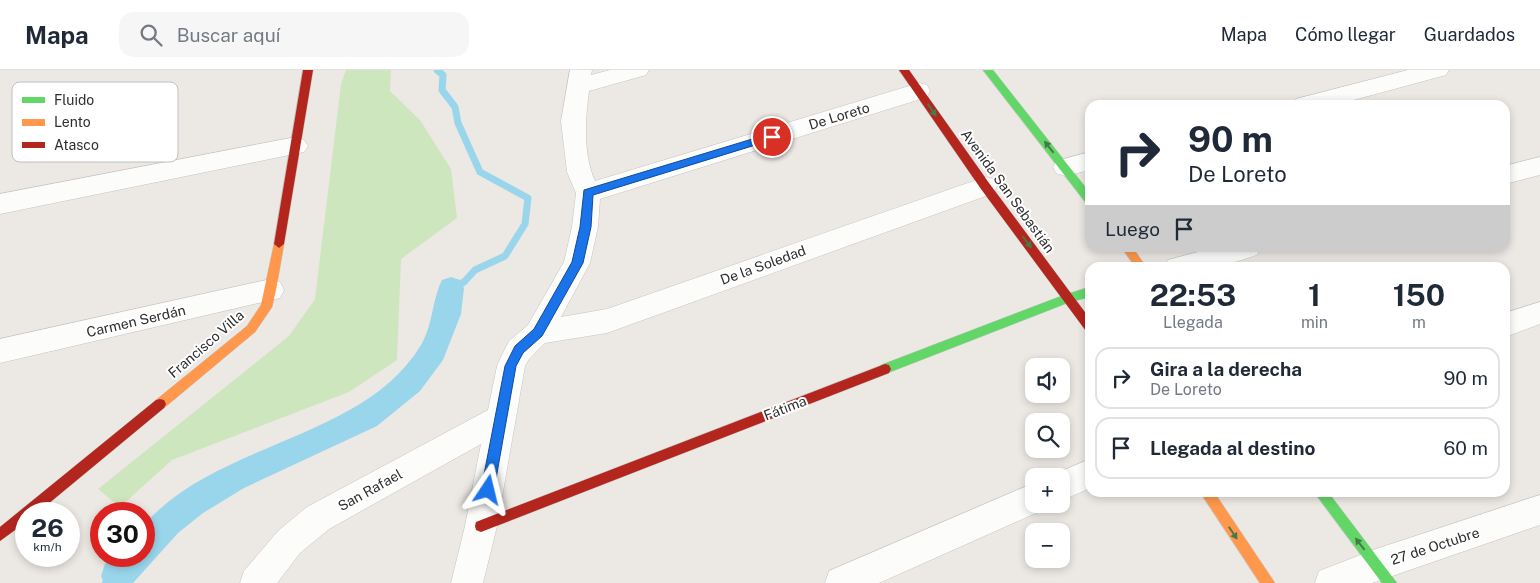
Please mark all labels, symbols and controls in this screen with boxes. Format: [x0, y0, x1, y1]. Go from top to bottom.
search box [119, 12, 469, 57]
text: Mapa [25, 21, 89, 49]
icon: search [137, 21, 165, 49]
text: Buscar aquí [177, 24, 280, 46]
text: Mapa [1221, 24, 1267, 45]
text: Cómo llegar [1295, 24, 1396, 45]
text: Guardados [1424, 24, 1515, 45]
legend [12, 82, 178, 162]
text: Fluido [54, 92, 94, 108]
street label: De Loreto [807, 99, 871, 133]
one-way arrow [927, 103, 937, 117]
text: Lento [54, 114, 91, 130]
pin [751, 116, 793, 158]
text: 90 m [1188, 119, 1273, 160]
icon: right [1105, 120, 1170, 185]
icon: arrive [758, 123, 786, 151]
street label: Avenida San Sebastián [958, 126, 1058, 256]
text: Atasco [54, 137, 99, 153]
one-way arrow [1044, 141, 1055, 154]
text: De Loreto [1188, 161, 1287, 187]
icon: arrive [1170, 215, 1198, 243]
text: Luego [1105, 218, 1160, 240]
one-way arrow [1021, 235, 1032, 248]
street label: De la Soledad [718, 242, 808, 288]
text: 22:53 [1150, 277, 1236, 313]
text: 1 [1308, 277, 1321, 313]
text: 150 [1393, 277, 1445, 313]
street label: Carmen Serdán [85, 302, 187, 340]
street label: Francisco Villa [165, 307, 247, 381]
text: Llegada [1163, 313, 1223, 332]
text: min [1301, 313, 1328, 332]
text: m [1412, 313, 1426, 332]
map controls [1025, 358, 1070, 568]
button: sound [1025, 358, 1070, 403]
text: Gira a la derecha [1150, 358, 1302, 380]
icon: right [1107, 364, 1135, 392]
text: 90 m [1444, 367, 1488, 389]
text: De Loreto [1150, 380, 1222, 399]
street label: Fátima [761, 393, 809, 423]
button: search [1025, 413, 1070, 458]
icon: arrive [1107, 434, 1135, 462]
text: Llegada al destino [1150, 437, 1315, 459]
text: 60 m [1444, 437, 1488, 459]
position arrow [461, 463, 513, 515]
street label: San Rafael [335, 466, 405, 514]
button: + [1025, 468, 1070, 513]
speed limit sign: 30 [90, 502, 155, 567]
text: 26 [31, 513, 64, 543]
button: − [1025, 523, 1070, 568]
street label: 27 de Octubre [1389, 524, 1481, 568]
one-way arrow [1228, 526, 1238, 540]
one-way arrow [1355, 538, 1366, 551]
text: km/h [33, 540, 62, 554]

